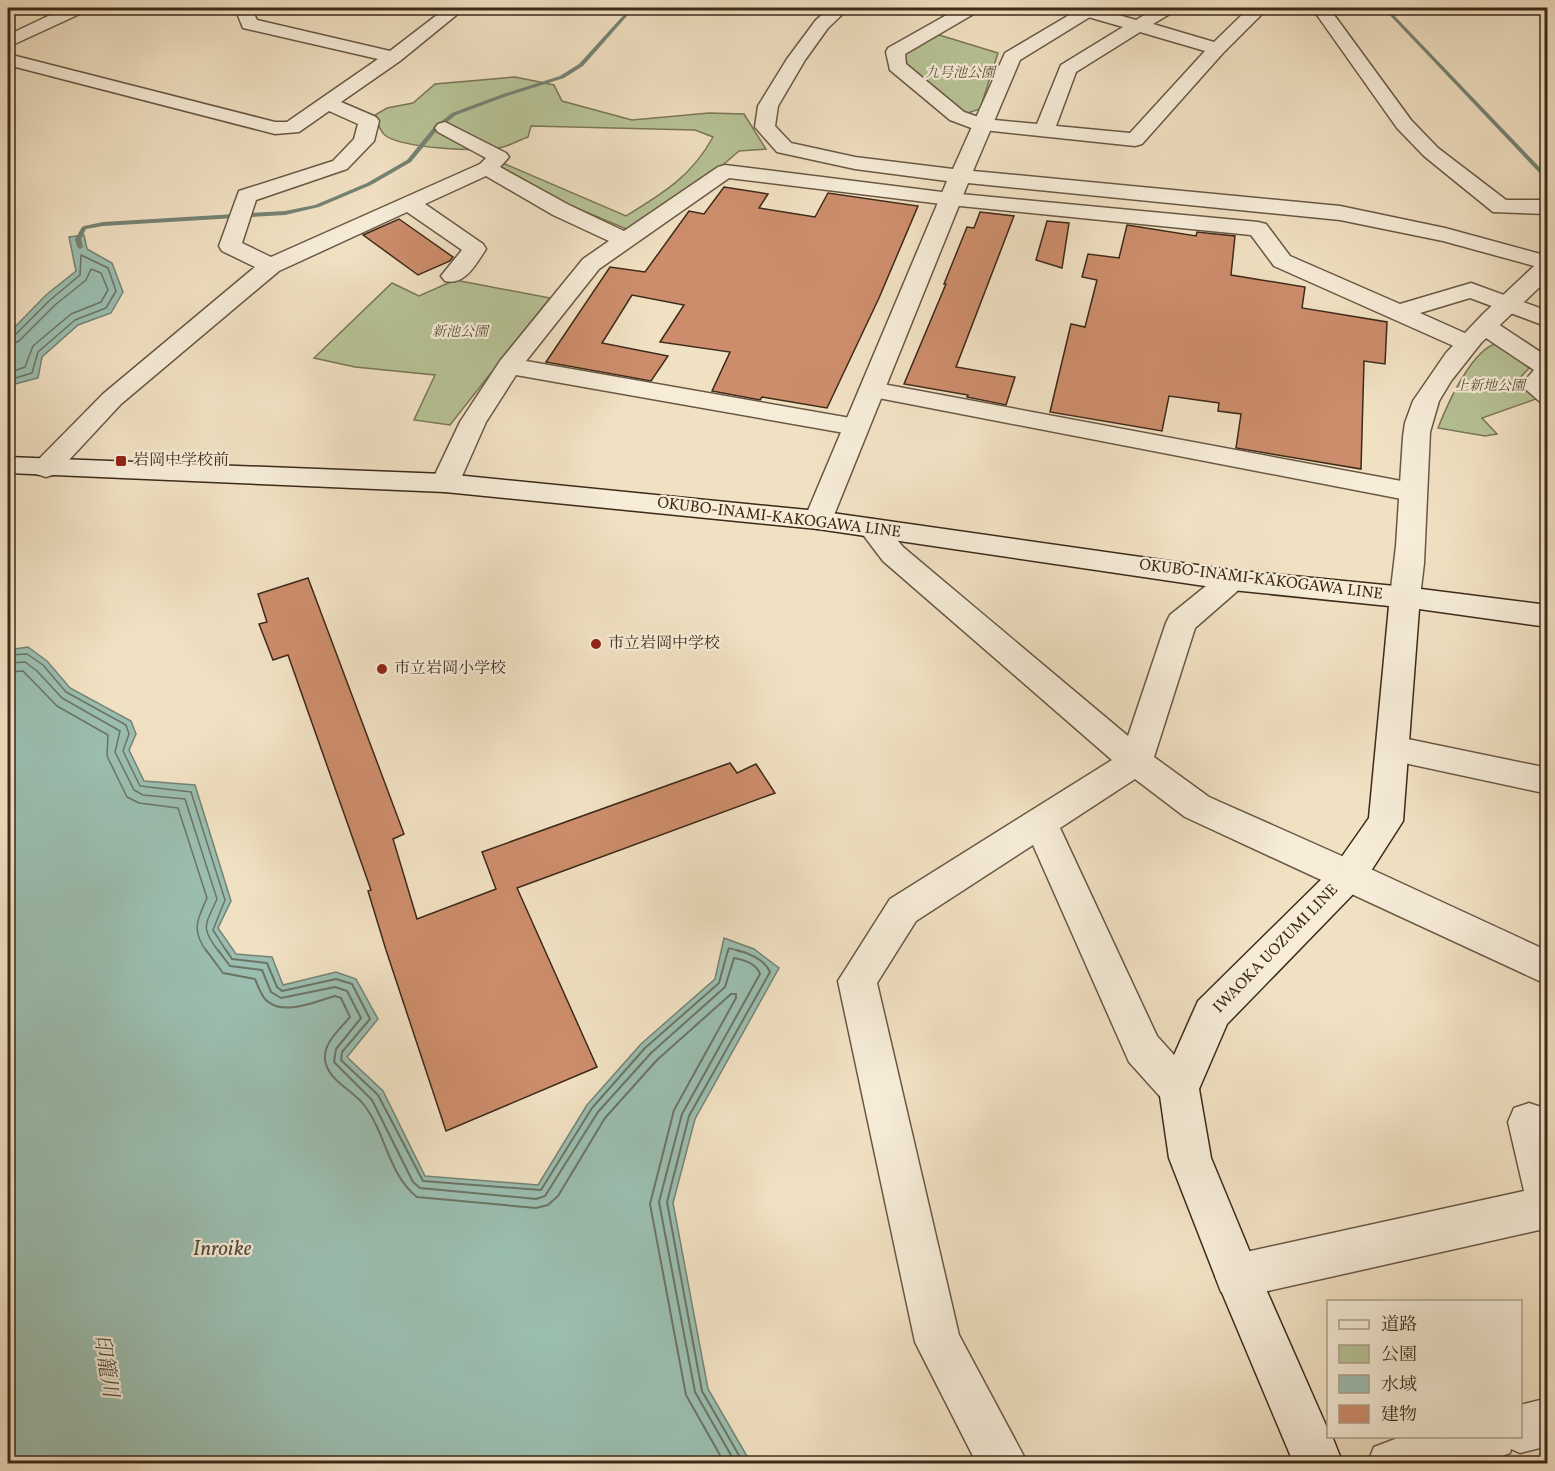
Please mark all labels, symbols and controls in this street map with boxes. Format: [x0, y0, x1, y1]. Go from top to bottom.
park label: 九号池公園 [925, 64, 997, 83]
park label: 新池公園 [432, 323, 490, 342]
park label: 上新地公園 [1455, 377, 1527, 396]
place label: 岩岡中学校前 [133, 450, 229, 472]
marker: 岩岡中学校前 [114, 454, 128, 468]
street label: OKUBO-INAMI-KAKOGAWA LINE [656, 492, 902, 544]
street label: OKUBO-INAMI-KAKOGAWA LINE [1138, 554, 1384, 606]
place label: 市立岩岡中学校 [608, 633, 720, 655]
marker: 市立岩岡中学校 [589, 637, 603, 651]
place label: 市立岩岡小学校 [394, 658, 506, 680]
marker: 市立岩岡小学校 [375, 662, 389, 676]
street label: IWAOKA UOZUMI LINE [1209, 880, 1343, 1018]
water label: Inroike [193, 1235, 252, 1264]
legend [1327, 1300, 1522, 1438]
text: 道路 [1381, 1313, 1417, 1338]
water label: 印籠川 [86, 1333, 125, 1401]
text: 公園 [1381, 1343, 1417, 1368]
text: 水域 [1381, 1373, 1417, 1398]
text: 建物 [1381, 1403, 1417, 1428]

